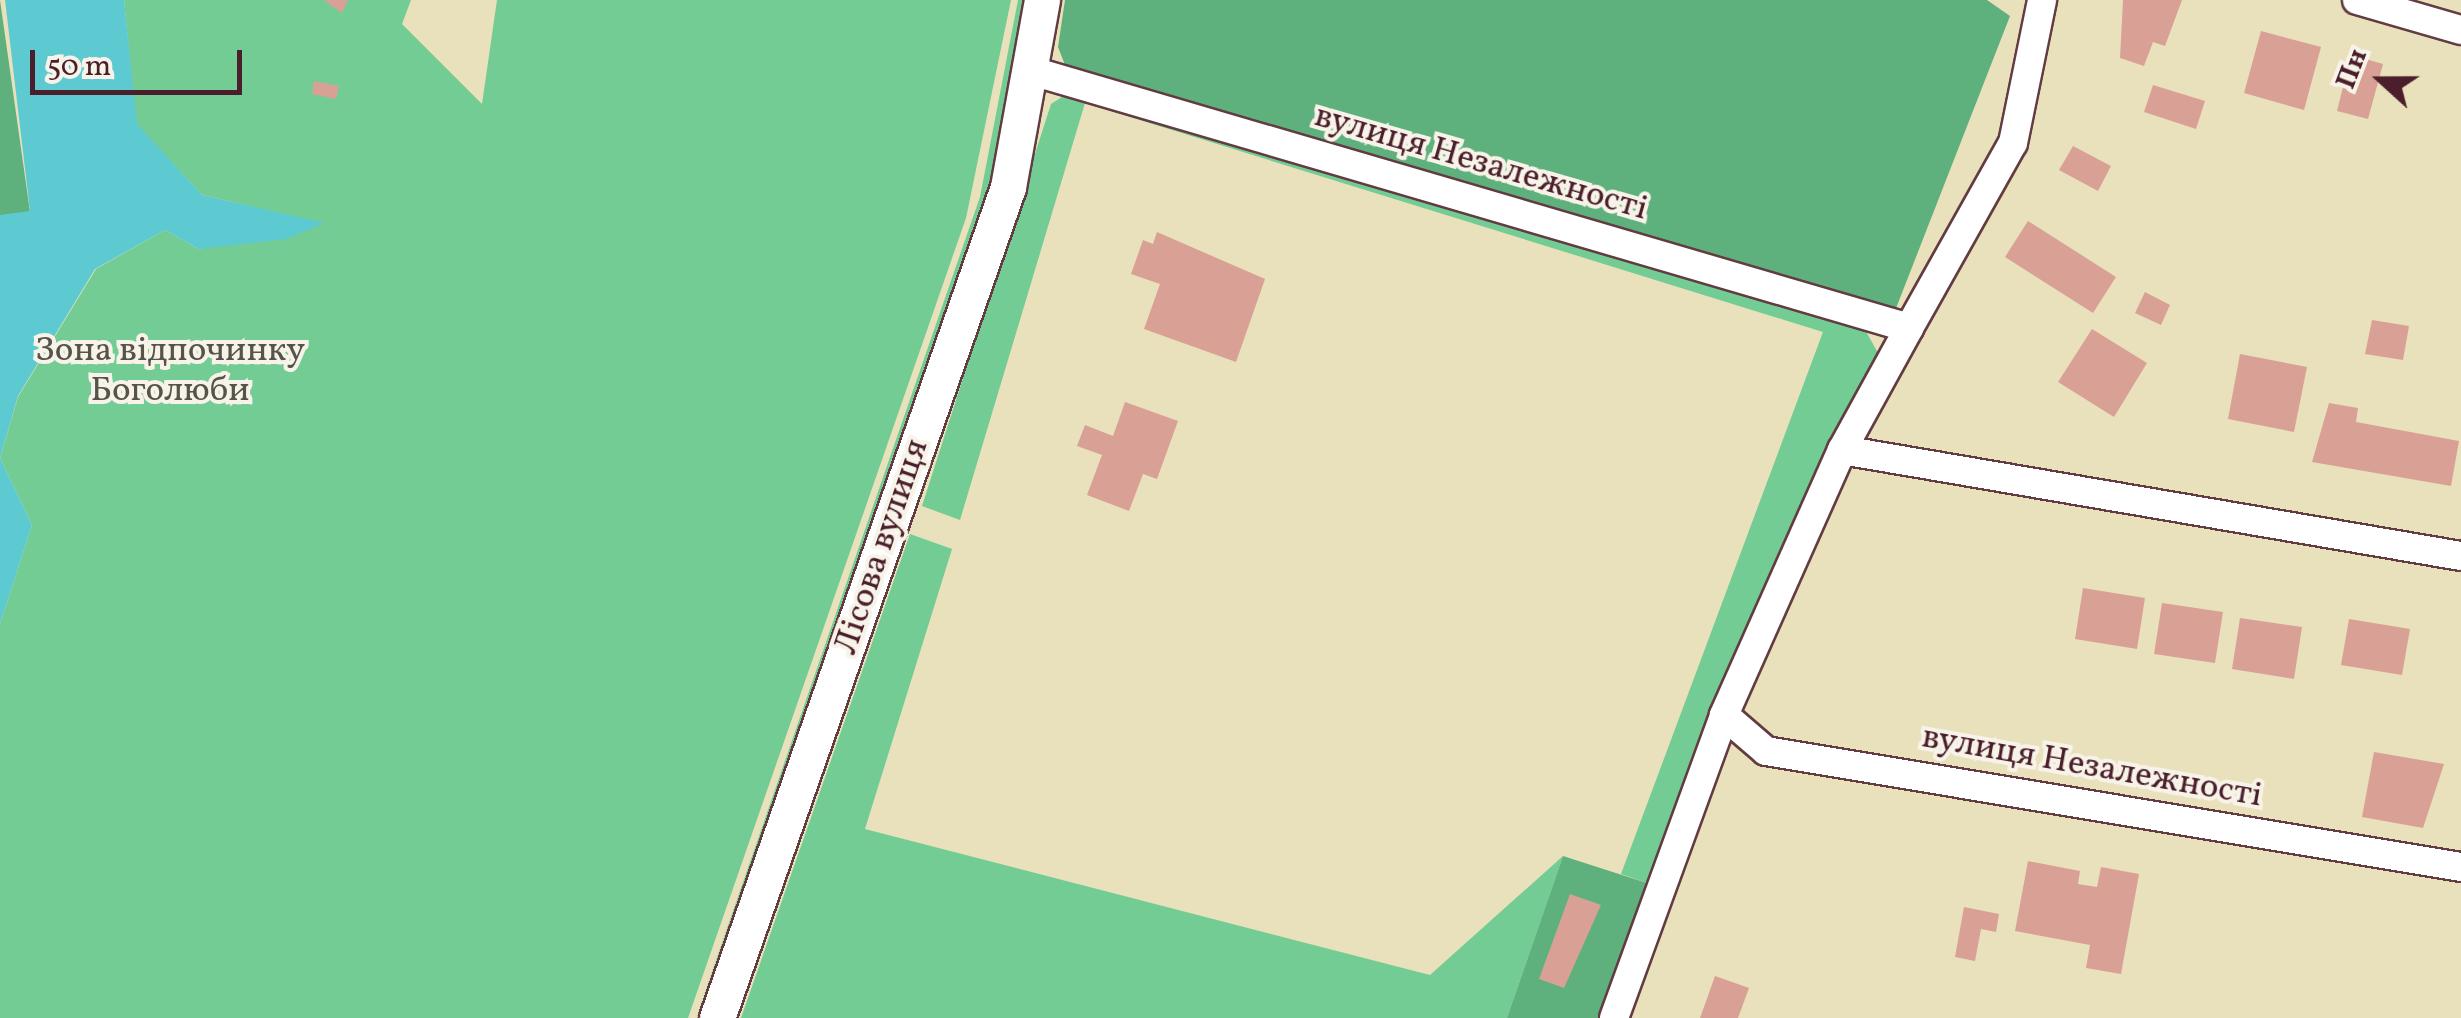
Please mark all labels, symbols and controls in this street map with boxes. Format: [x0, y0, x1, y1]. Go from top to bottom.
scale bar [35, 30, 248, 92]
north arrow [2331, 30, 2431, 130]
text: Пн [2327, 44, 2378, 95]
text: 50 m [47, 46, 111, 88]
street label: вулиця Незалежності [1310, 95, 1652, 231]
park label: Зона відпочинку Боголюби [35, 330, 305, 412]
street label: Лісова вулиця [825, 434, 939, 660]
street label: вулиця Незалежності [1919, 716, 2265, 818]

